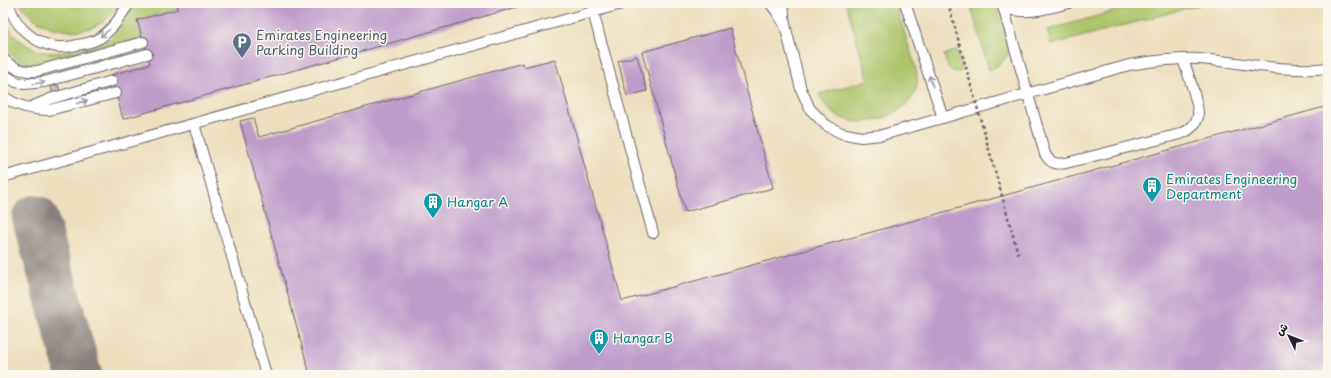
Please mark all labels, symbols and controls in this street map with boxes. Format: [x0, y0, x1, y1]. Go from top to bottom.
place label: Emirates Engineering Parking Building [256, 25, 387, 59]
one-way arrow [100, 29, 111, 38]
parking icon: Emirates Engineering Parking Building [231, 31, 253, 59]
one-way arrow [927, 74, 934, 87]
one-way arrow [32, 79, 45, 87]
one-way arrow [76, 98, 89, 105]
place label: Emirates Engineering Department [1166, 169, 1297, 203]
building icon: Emirates Engineering Department [1141, 175, 1163, 203]
building icon: Hangar A [422, 191, 444, 219]
place label: Hangar A [447, 192, 508, 211]
north arrow [1269, 316, 1309, 356]
text: ش [1271, 319, 1292, 339]
building icon: Hangar B [588, 327, 610, 355]
place label: Hangar B [613, 328, 673, 347]

